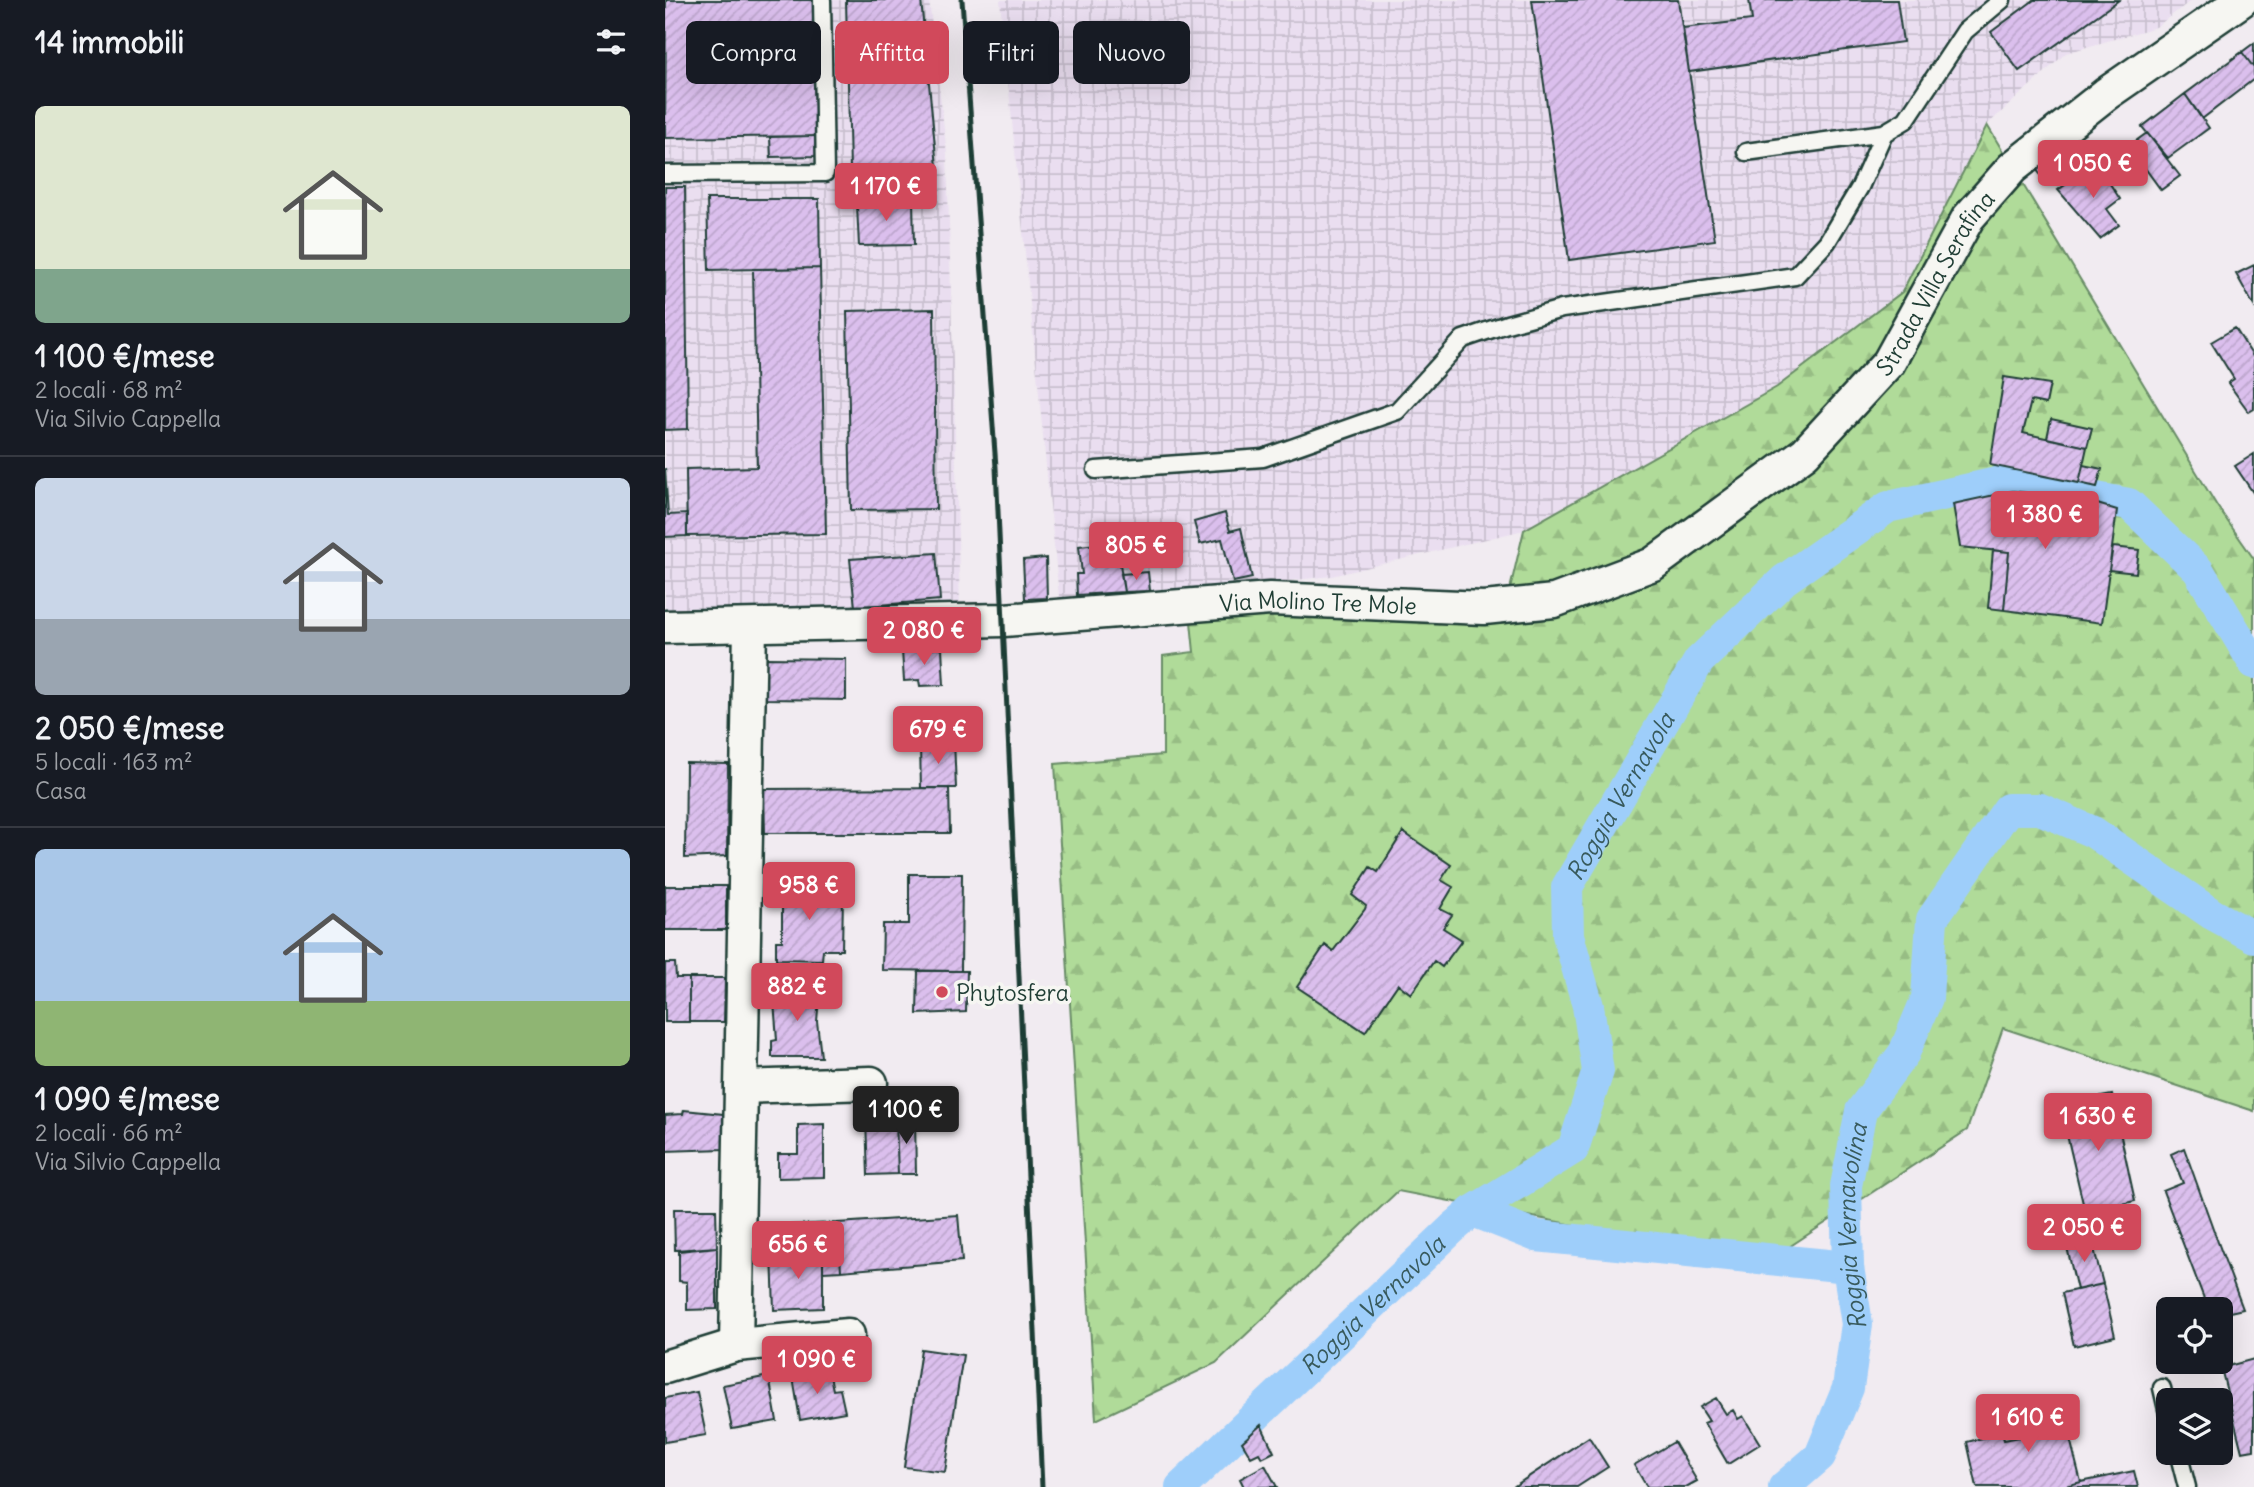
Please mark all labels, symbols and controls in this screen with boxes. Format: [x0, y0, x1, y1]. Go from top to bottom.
chip: Compra [686, 21, 821, 84]
chip: Affitta [835, 21, 949, 84]
chip: Filtri [963, 21, 1059, 84]
chip: Nuovo [1073, 21, 1190, 84]
text: 14 immobili [35, 23, 184, 61]
icon: filters [592, 23, 630, 61]
pin: 1 050 € [2028, 140, 2158, 200]
text: 1 050 € [2054, 148, 2132, 177]
icon: home [270, 152, 396, 278]
pin: 1 170 € [821, 164, 951, 223]
text: 1 170 € [851, 171, 921, 200]
street label: Strada Villa Serafina [1870, 184, 2000, 381]
text: 1 100 €/mese [35, 337, 215, 375]
text: 2 locali · 68 m² [35, 375, 183, 404]
text: Via Silvio Cappella [35, 404, 221, 433]
pin: 1 380 € [1980, 491, 2110, 551]
text: 1 380 € [2007, 499, 2083, 528]
pin: 805 € [1087, 522, 1185, 582]
icon: home [270, 524, 396, 650]
text: 805 € [1105, 530, 1167, 559]
street label: Via Molino Tre Mole [1218, 584, 1417, 620]
pin: 2 080 € [859, 608, 989, 667]
text: 2 080 € [883, 615, 965, 644]
pin: 679 € [889, 706, 987, 766]
water label: Roggia Vernavola [1559, 706, 1681, 885]
text: 2 050 €/mese [35, 709, 225, 747]
text: 679 € [909, 714, 967, 743]
text: 5 locali · 163 m² [35, 747, 193, 776]
text: Casa [35, 776, 87, 805]
pin: 958 € [760, 862, 858, 922]
text: 958 € [779, 870, 839, 899]
icon: home [270, 895, 396, 1021]
pin: 882 € [748, 964, 846, 1023]
text: 882 € [767, 971, 827, 1000]
place label: Phytosfera [956, 978, 1069, 1007]
marker: Phytosfera [934, 984, 950, 1000]
text: 1 090 €/mese [35, 1080, 220, 1118]
pin: 1 100 € [841, 1086, 971, 1146]
text: 1 100 € [869, 1094, 943, 1123]
pin: 1 630 € [2033, 1094, 2163, 1153]
text: 1 630 € [2060, 1101, 2136, 1130]
text: 2 locali · 66 m² [35, 1118, 183, 1147]
water label: Roggia Vernavolina [1831, 1119, 1873, 1332]
text: Via Silvio Cappella [35, 1147, 221, 1176]
pin: 2 050 € [2019, 1204, 2149, 1264]
text: 2 050 € [2043, 1212, 2125, 1241]
pin: 656 € [749, 1222, 847, 1281]
water label: Roggia Vernavola [1293, 1228, 1452, 1381]
text: 656 € [768, 1229, 828, 1258]
map controls [2156, 1297, 2233, 1465]
button: locate [2156, 1297, 2233, 1374]
pin: 1 090 € [752, 1336, 882, 1396]
text: 1 090 € [778, 1344, 856, 1373]
button: layers [2156, 1388, 2233, 1465]
pin: 1 610 € [1963, 1394, 2093, 1454]
text: 1 610 € [1992, 1402, 2064, 1431]

